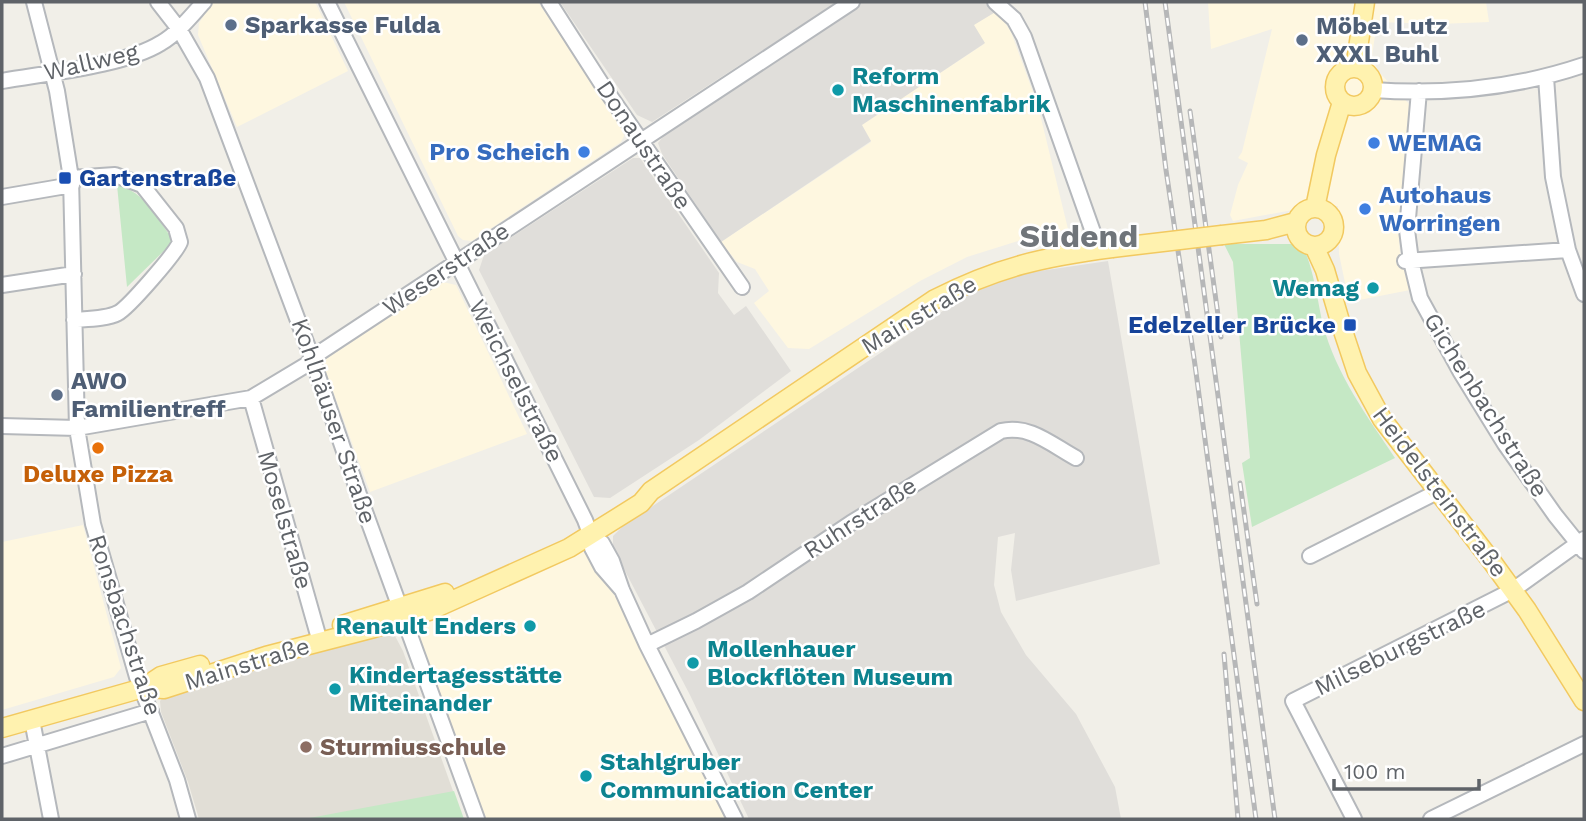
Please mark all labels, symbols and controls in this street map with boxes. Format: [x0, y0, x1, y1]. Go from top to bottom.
place label: Sparkasse Fulda [245, 11, 441, 39]
place label: Möbel Lutz XXXL Buhl [1316, 12, 1448, 68]
marker: Sparkasse Fulda [223, 17, 239, 33]
marker: Möbel Lutz XXXL Buhl [1294, 32, 1310, 48]
street label: Wallweg [41, 37, 141, 86]
place label: Reform Maschinenfabrik [852, 62, 1050, 118]
street label: Donaustraße [591, 75, 697, 215]
marker: Reform Maschinenfabrik [830, 82, 846, 98]
place label: WEMAG [1388, 129, 1482, 157]
marker: WEMAG [1366, 135, 1382, 151]
place label: Pro Scheich [429, 138, 570, 166]
marker: Pro Scheich [576, 144, 592, 160]
place label: Gartenstraße [79, 164, 236, 192]
marker: Gartenstraße [57, 170, 73, 186]
place label: Autohaus Worringen [1379, 181, 1501, 237]
marker: Autohaus Worringen [1357, 201, 1373, 217]
street label: Weserstraße [378, 216, 514, 322]
district label: Südend [1020, 217, 1138, 255]
street label: Mainstraße [856, 270, 982, 360]
place label: Wemag [1272, 274, 1360, 302]
marker: Wemag [1365, 280, 1381, 296]
street label: Weichselstraße [463, 295, 569, 467]
street label: Gichenbachstraße [1418, 308, 1554, 502]
place label: Edelzeller Brücke [1128, 311, 1336, 339]
street label: Kohlhäuser Straße [286, 314, 382, 528]
marker: Edelzeller Brücke [1342, 317, 1358, 333]
place label: AWO Familientreff [71, 367, 226, 423]
marker: AWO Familientreff [49, 387, 65, 403]
street label: Heidelsteinstraße [1367, 401, 1513, 583]
marker: Deluxe Pizza [90, 440, 106, 456]
street label: Moselstraße [252, 447, 318, 593]
place label: Deluxe Pizza [23, 460, 173, 488]
street label: Ruhrstraße [798, 471, 922, 565]
street label: Ronsbachstraße [83, 531, 167, 719]
street label: Milseburgstraße [1310, 594, 1490, 702]
place label: Renault Enders [335, 612, 516, 640]
marker: Renault Enders [522, 618, 538, 634]
street label: Mainstraße [181, 632, 313, 696]
place label: Mollenhauer Blockflöten Museum [707, 635, 953, 691]
marker: Mollenhauer Blockflöten Museum [685, 655, 701, 671]
place label: Kindertagesstätte Miteinander [349, 661, 562, 717]
marker: Kindertagesstätte Miteinander [327, 681, 343, 697]
place label: Sturmiusschule [320, 733, 506, 761]
marker: Sturmiusschule [298, 739, 314, 755]
place label: Stahlgruber Communication Center [600, 748, 874, 804]
scale bar [1334, 748, 1479, 792]
text: 100 m [1344, 759, 1406, 784]
marker: Stahlgruber Communication Center [578, 768, 594, 784]

